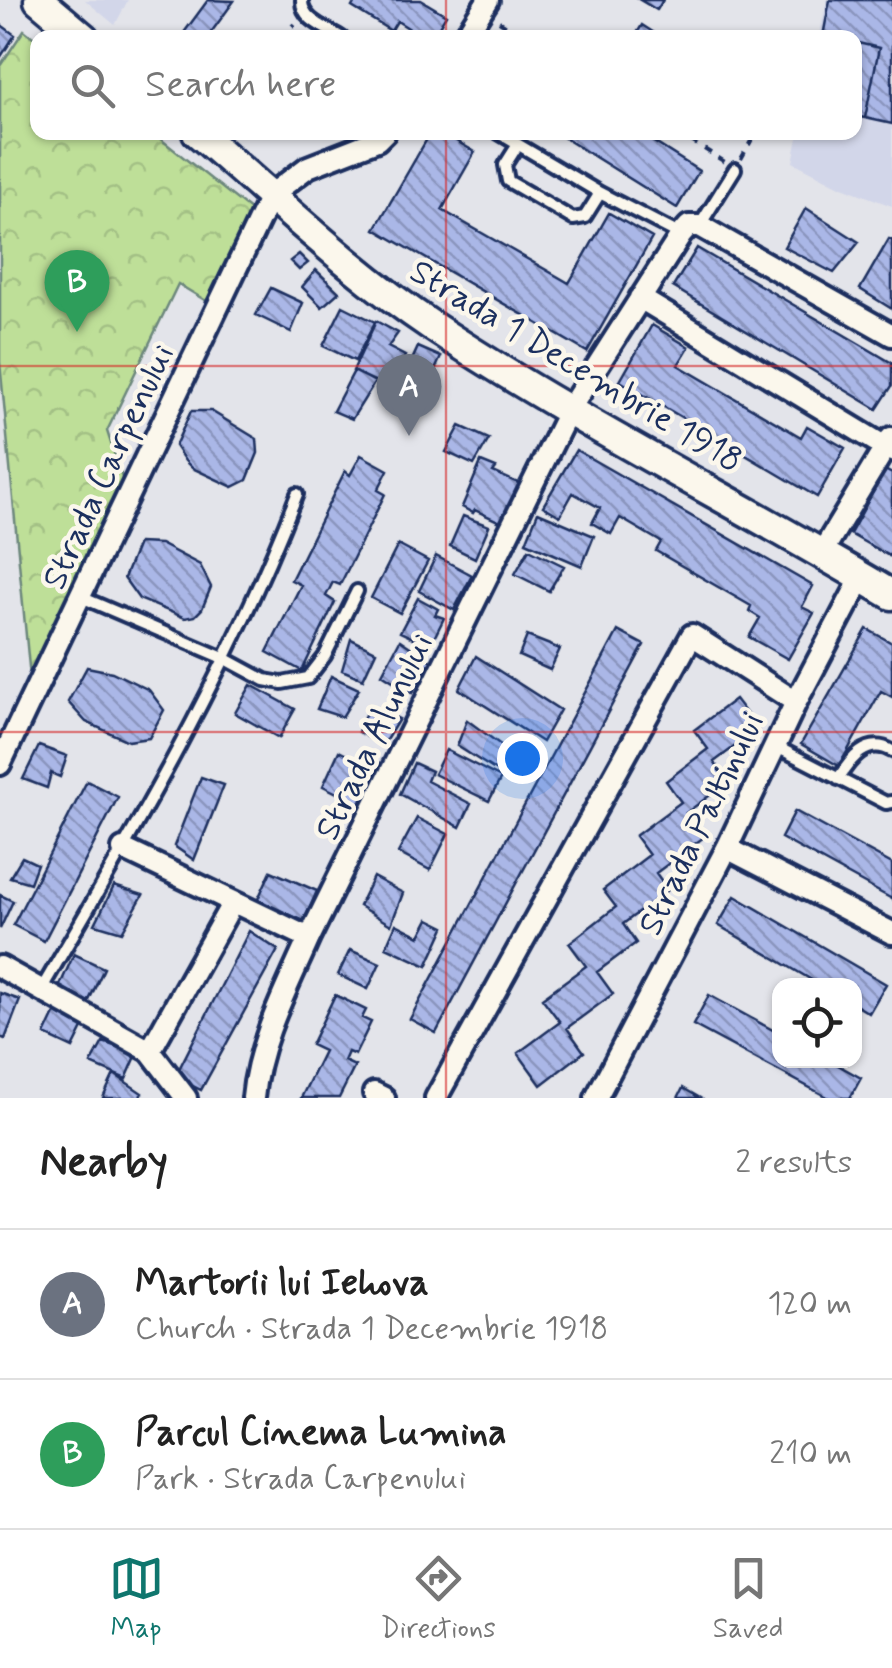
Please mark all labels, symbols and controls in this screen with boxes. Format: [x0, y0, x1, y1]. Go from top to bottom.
search box [30, 30, 862, 140]
icon: search [65, 58, 120, 113]
text: Search here [145, 61, 336, 110]
street label: Strada 1 Decembrie 1918 [401, 249, 751, 484]
pin: B [44, 250, 110, 332]
street label: Strada Carpenului [32, 337, 186, 597]
pin: A [376, 354, 442, 436]
street label: Strada Alunului [305, 626, 445, 848]
street label: Strada Paltinului [628, 704, 776, 943]
your location [497, 733, 548, 784]
map controls [772, 978, 862, 1068]
button: locate [772, 978, 862, 1068]
text: Nearby [40, 1136, 168, 1191]
text: 2 results [735, 1142, 852, 1184]
text: Martorii lui Iehova [135, 1259, 429, 1308]
text: A [62, 1283, 83, 1325]
text: 120 m [767, 1283, 852, 1325]
text: Church · Strada 1 Decembrie 1918 [135, 1308, 608, 1350]
text: Parcul Cinema Lumina [135, 1409, 507, 1458]
text: B [62, 1433, 83, 1475]
text: 210 m [769, 1433, 852, 1475]
text: Park · Strada Carpenului [135, 1458, 466, 1500]
tab: Map [109, 1551, 164, 1648]
tab: Directions [381, 1551, 496, 1648]
tab: Saved [713, 1551, 783, 1648]

